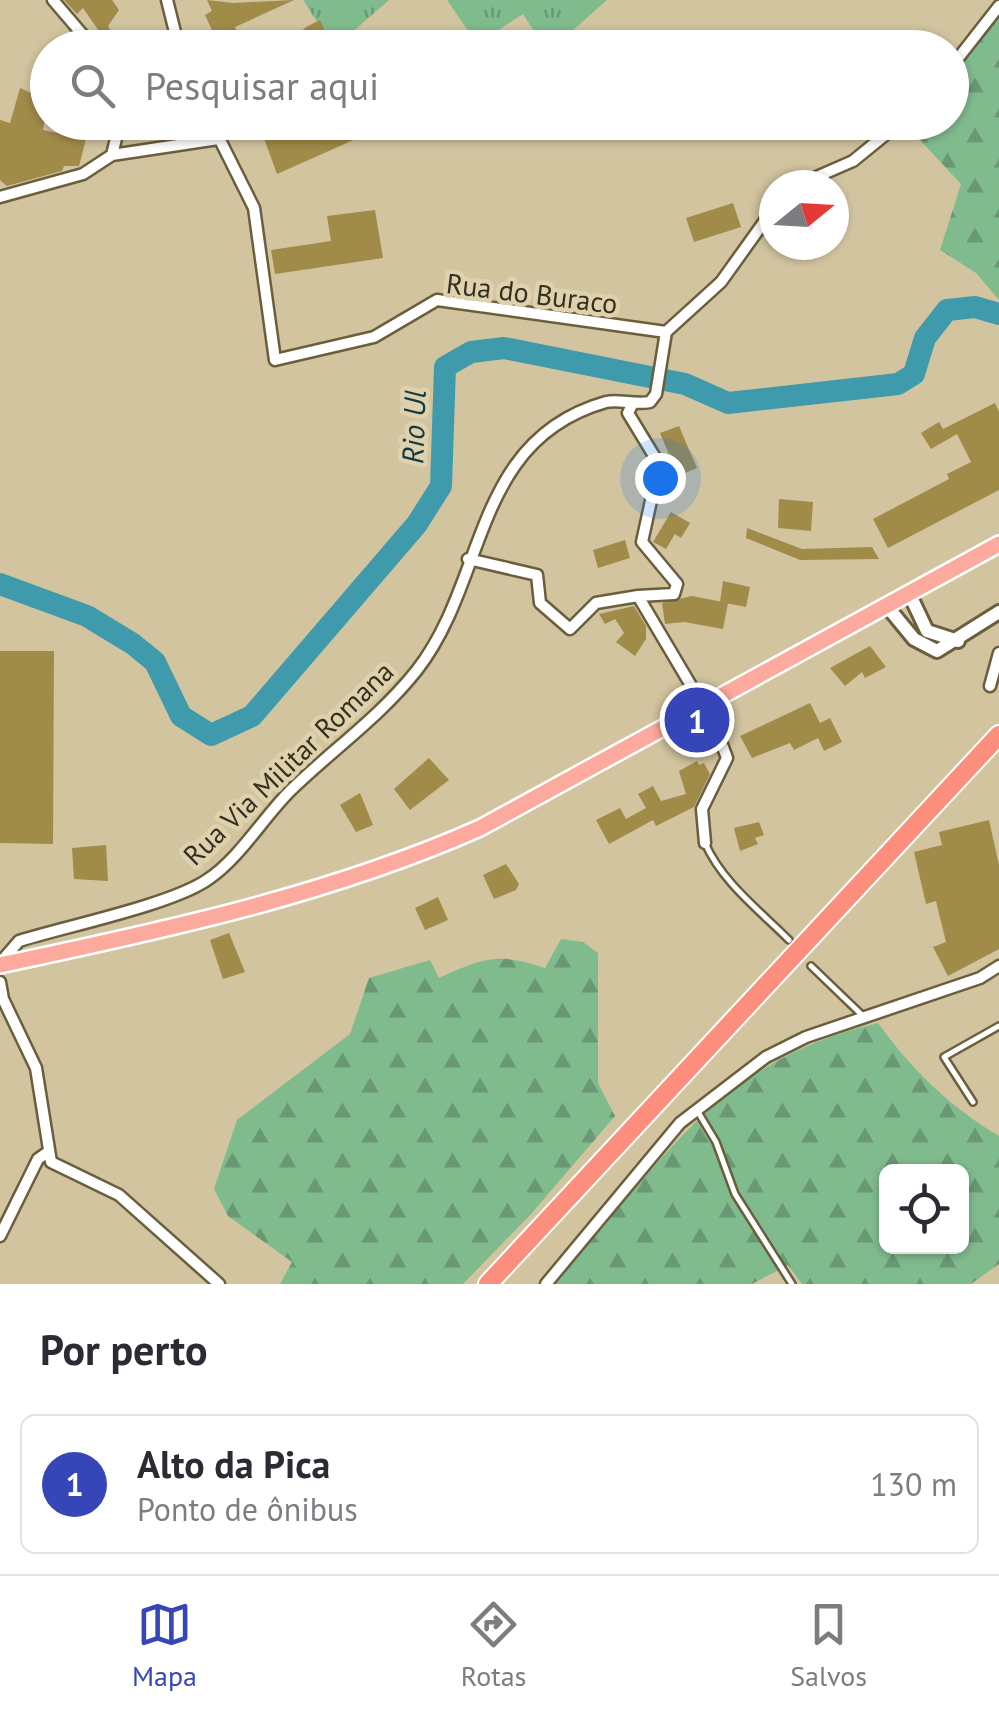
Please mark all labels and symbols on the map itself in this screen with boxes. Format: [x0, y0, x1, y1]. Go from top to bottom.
north arrow [759, 170, 849, 260]
street label: Rua do Buraco [444, 264, 620, 322]
water label: Rio Ul [392, 389, 434, 465]
your location [635, 453, 686, 504]
street label: Rua Via Militar Romana [175, 653, 401, 873]
pin: 1 [664, 682, 730, 758]

